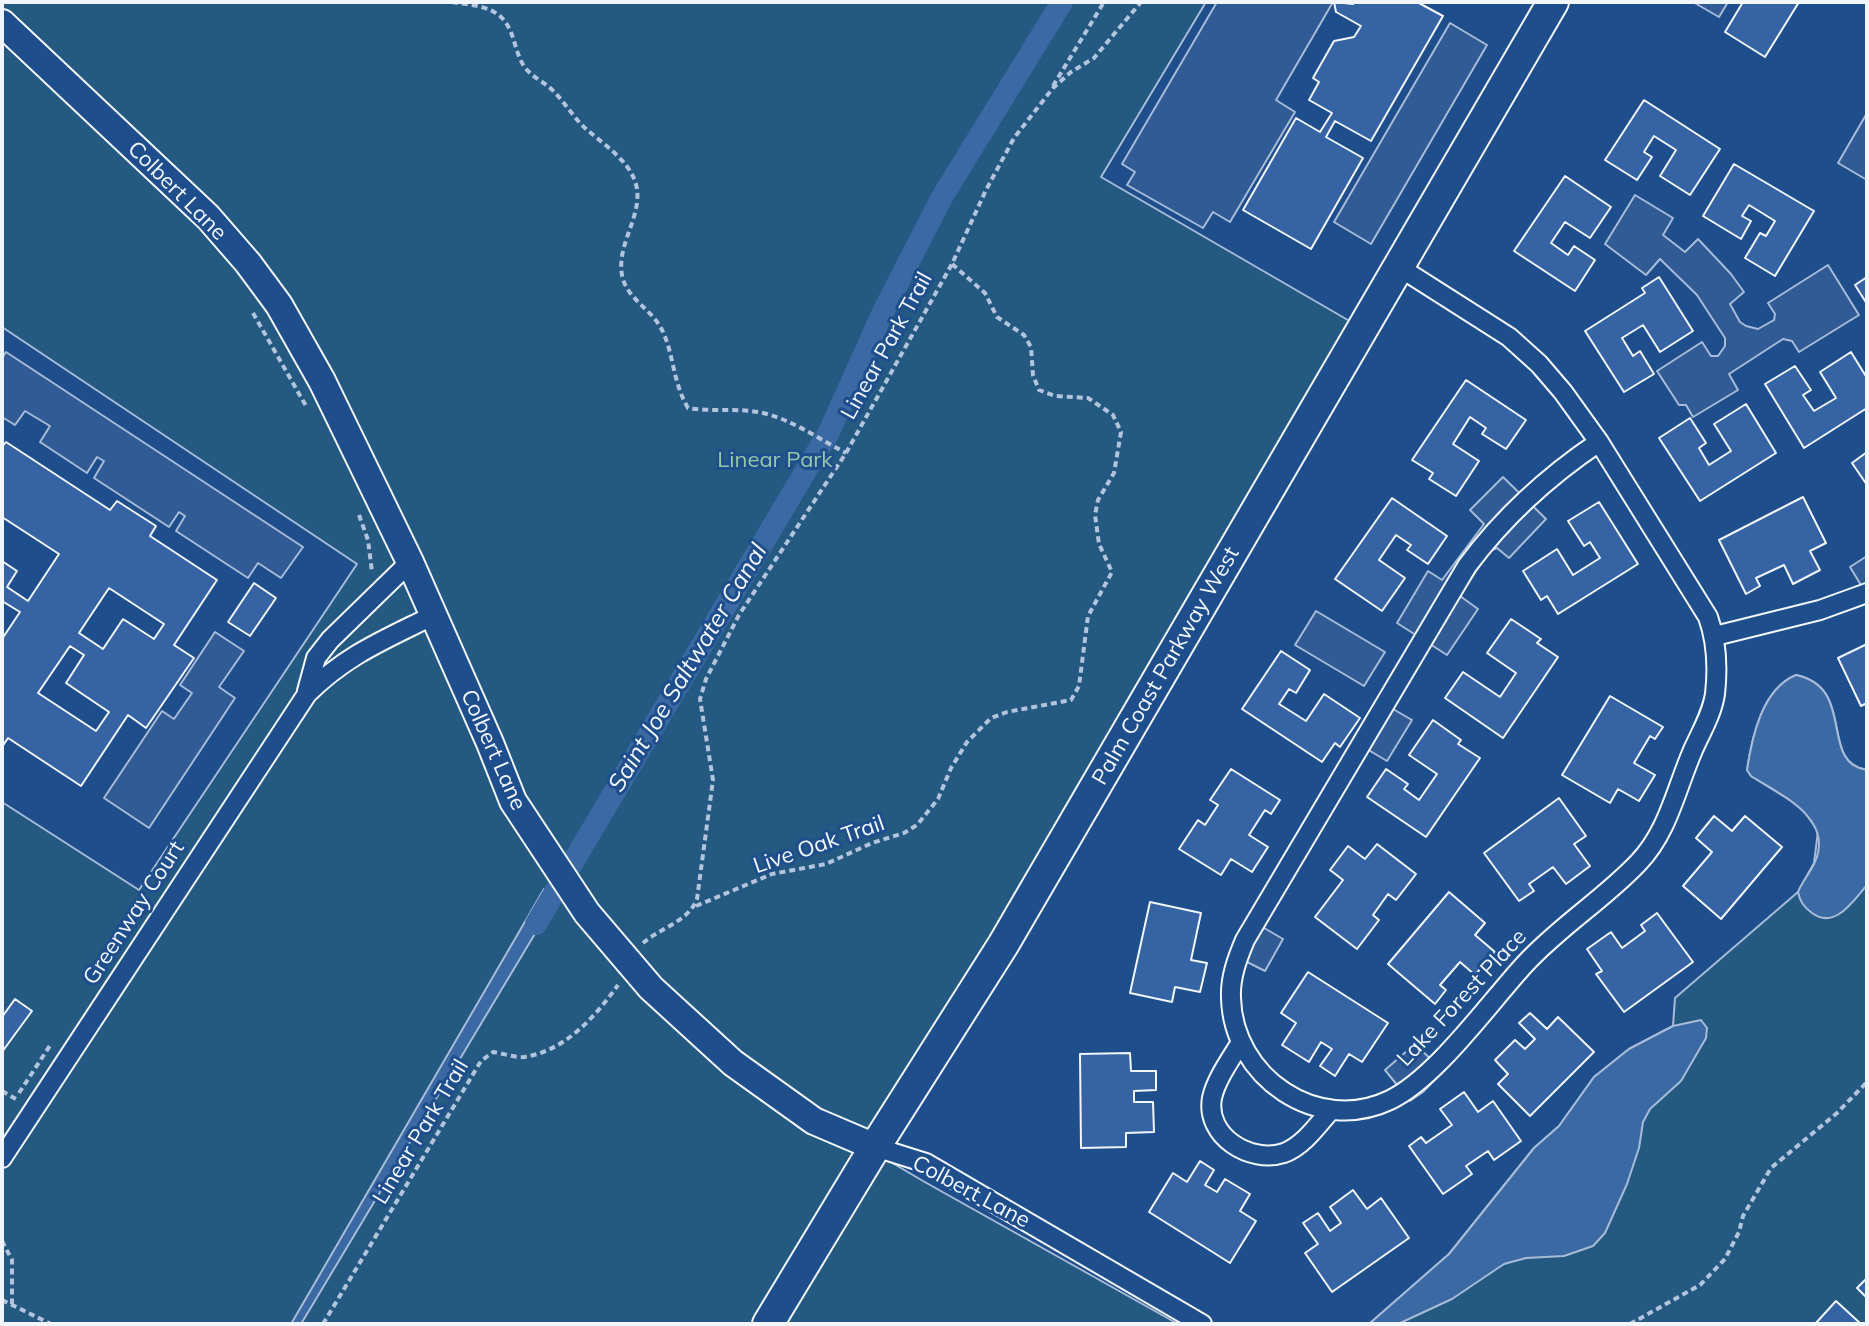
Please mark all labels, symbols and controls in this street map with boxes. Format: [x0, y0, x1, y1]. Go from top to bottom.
street label: Colbert Lane [122, 136, 232, 246]
street label: Linear Park Trail [836, 268, 938, 424]
park label: Linear Park [717, 447, 833, 473]
water label: Saint Joe Saltwater Canal [602, 539, 774, 797]
street label: Palm Coast Parkway West [1087, 542, 1245, 790]
street label: Colbert Lane [455, 686, 531, 814]
street label: Live Oak Trail [750, 810, 888, 880]
street label: Greenway Court [78, 836, 190, 990]
street label: Lake Forest Place [1392, 924, 1532, 1072]
street label: Linear Park Trail [367, 1055, 475, 1209]
street label: Colbert Lane [908, 1150, 1034, 1234]

